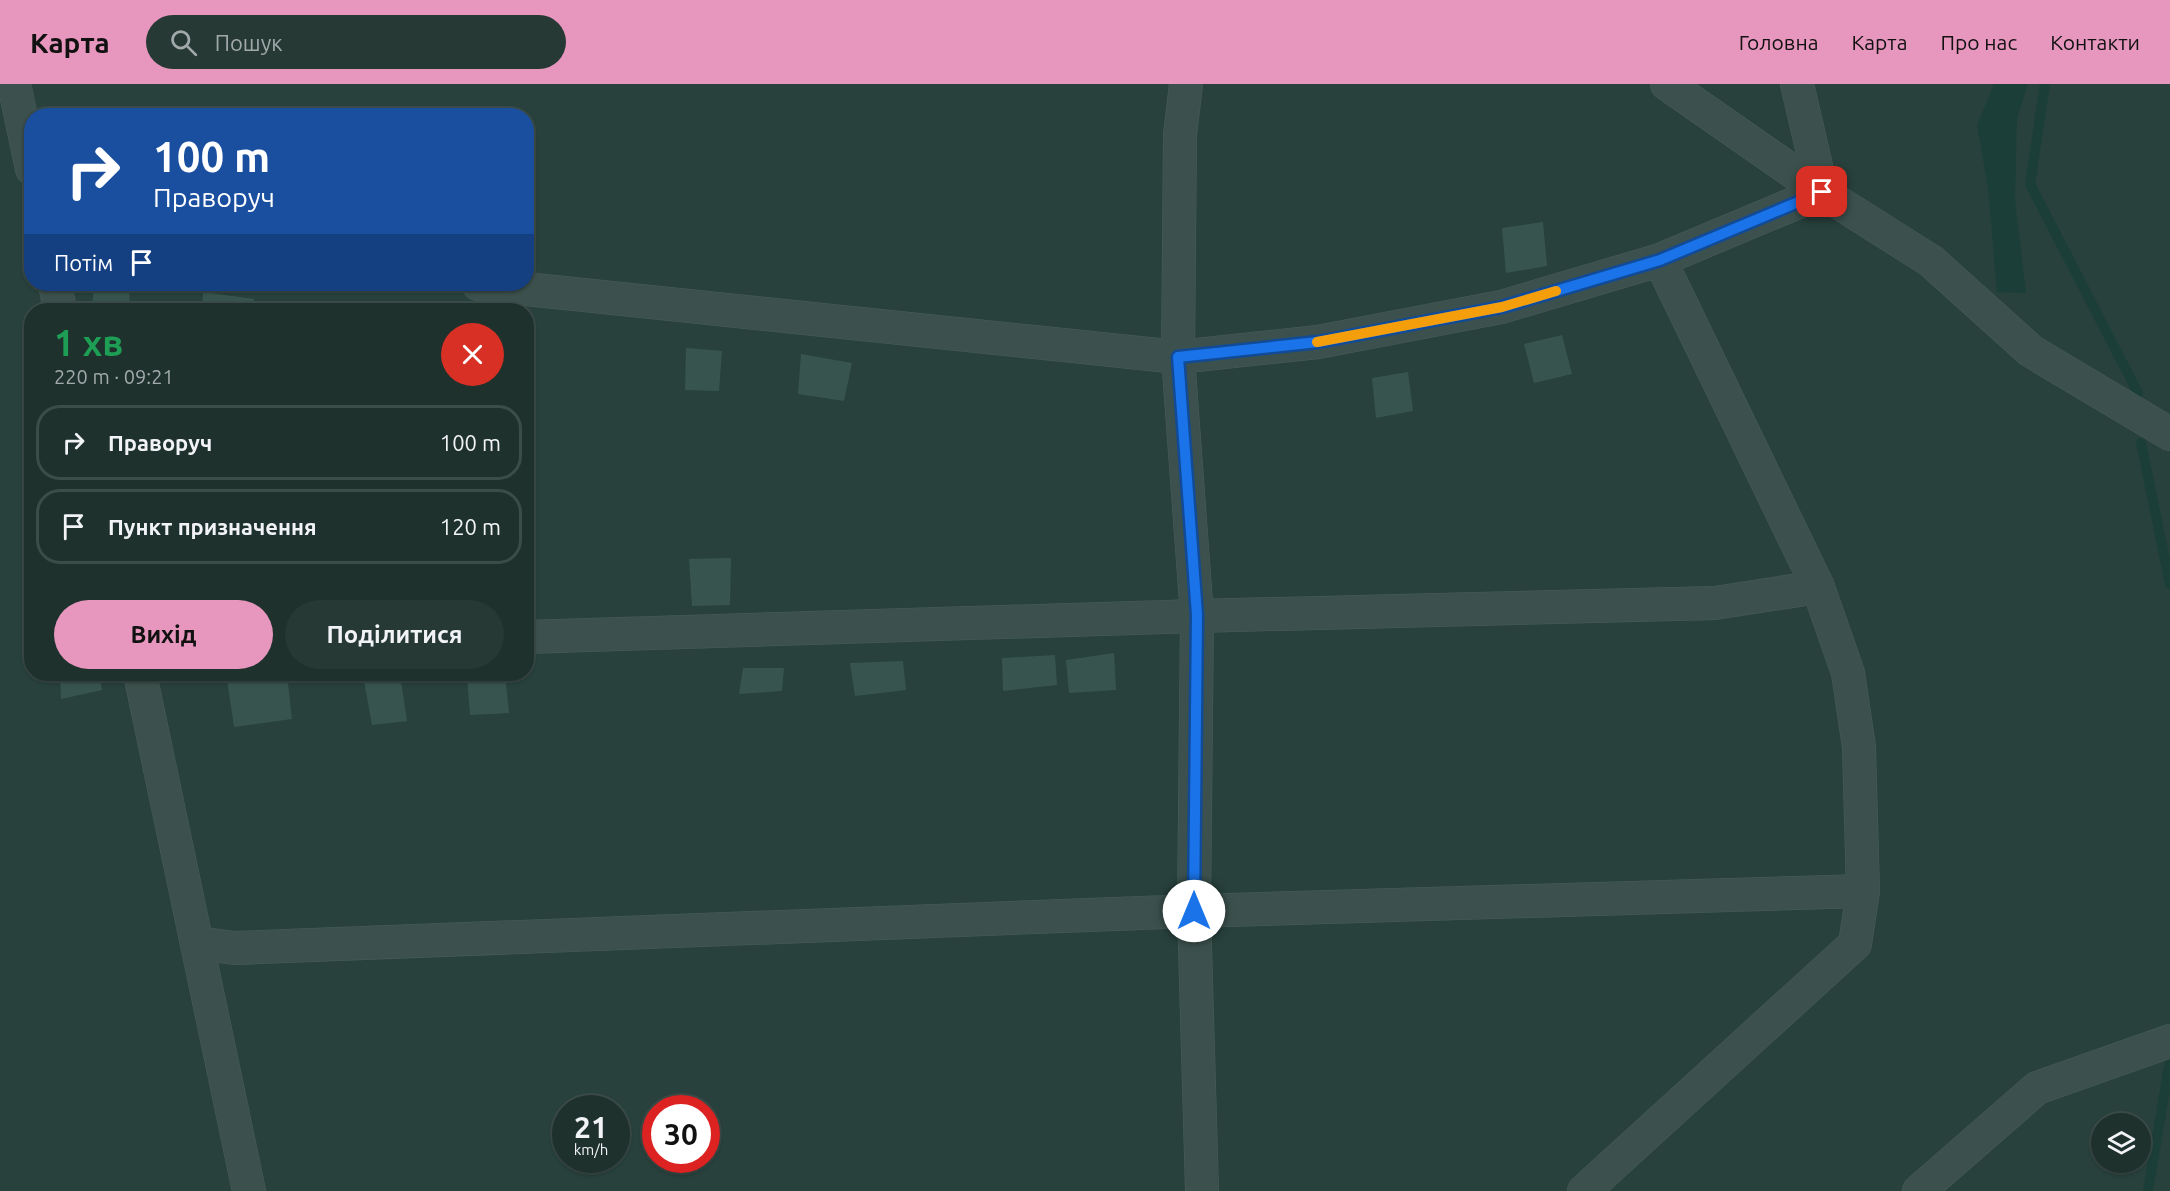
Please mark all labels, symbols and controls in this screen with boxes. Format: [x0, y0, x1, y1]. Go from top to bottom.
search box [146, 15, 566, 69]
icon: search [167, 26, 200, 59]
text: Карта [30, 27, 110, 58]
text: Пошук [215, 30, 283, 55]
text: Головна [1739, 30, 1819, 54]
text: Карта [1852, 30, 1907, 54]
text: Про нас [1940, 30, 2017, 54]
text: Контакти [2050, 30, 2140, 54]
icon: right [54, 132, 132, 210]
text: 100 m [153, 133, 270, 180]
pin [1796, 166, 1847, 217]
icon: arrive [1805, 175, 1838, 208]
text: Праворуч [153, 182, 275, 212]
icon: arrive [125, 246, 158, 279]
text: Потім [54, 250, 113, 275]
text: 1 хв [54, 322, 123, 363]
button: close [441, 323, 504, 386]
text: 220 m · 09:21 [54, 365, 174, 388]
icon: right [57, 426, 90, 459]
text: Праворуч [108, 430, 212, 455]
text: 100 m [440, 430, 501, 455]
icon: arrive [57, 510, 90, 543]
text: Пункт призначення [108, 514, 317, 539]
text: 120 m [440, 514, 501, 539]
button: Вихід [54, 600, 273, 669]
button: Поділитися [285, 600, 504, 669]
position arrow [1162, 879, 1226, 943]
speed limit sign: 30 [642, 1095, 720, 1173]
text: 21 [574, 1110, 608, 1144]
map controls [2091, 1113, 2151, 1173]
button: layers [2091, 1113, 2151, 1173]
text: km/h [574, 1141, 608, 1158]

